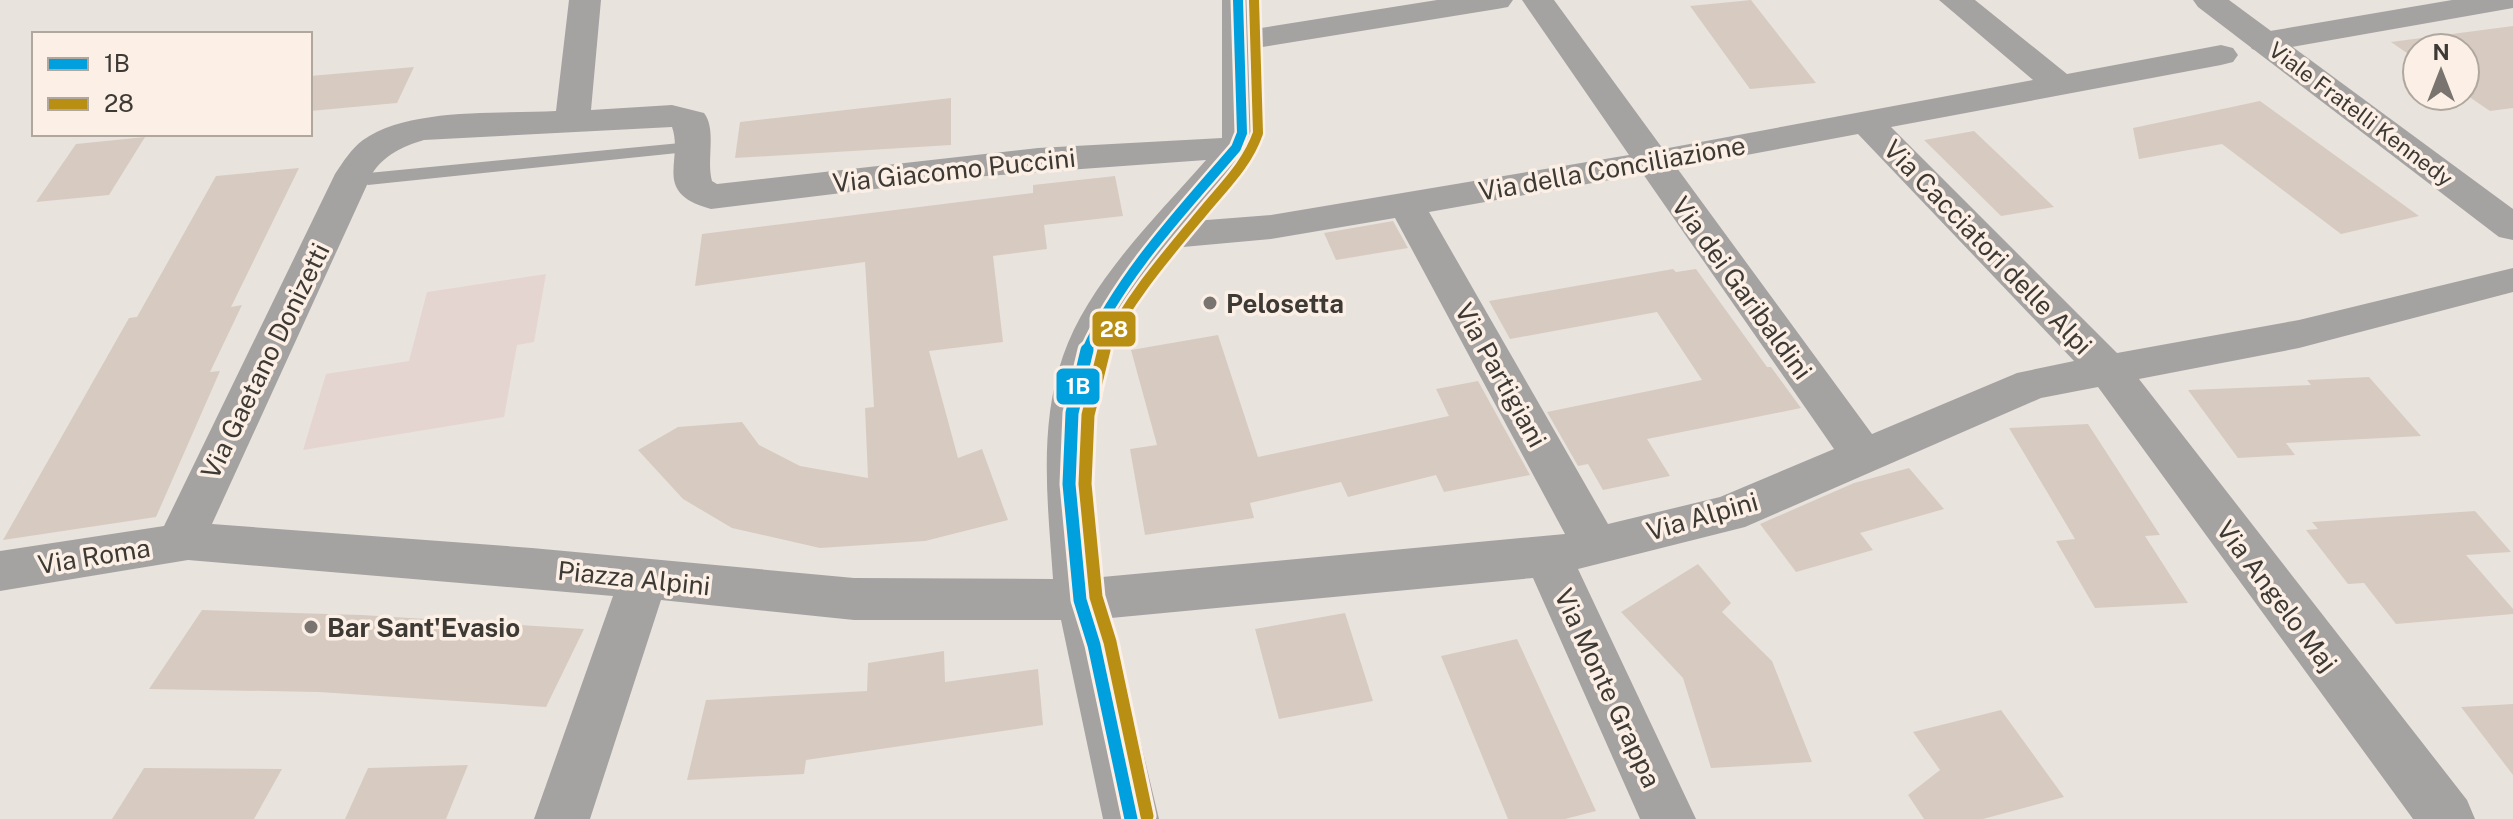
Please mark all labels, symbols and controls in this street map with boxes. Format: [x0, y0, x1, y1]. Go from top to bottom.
legend [32, 32, 312, 136]
north arrow [2401, 32, 2481, 112]
street label: Viale Fratelli Kennedy [2264, 36, 2458, 192]
text: N [2432, 39, 2450, 65]
text: 1B [104, 49, 130, 77]
text: 28 [104, 89, 134, 117]
street label: Via della Conciliazione [1476, 129, 1748, 207]
street label: Via Cacciatori delle Alpi [1878, 133, 2098, 361]
street label: Via Giacomo Puccini [831, 142, 1077, 198]
street label: Via dei Garibaldini [1665, 191, 1819, 385]
street label: Via Gaetano Donizetti [194, 238, 336, 484]
place label: Pelosetta [1226, 288, 1344, 319]
marker: Pelosetta [1201, 294, 1219, 312]
street label: Via Partigiani [1449, 298, 1553, 452]
line badge: 28 [1091, 310, 1137, 348]
text: 28 [1100, 316, 1128, 342]
line badge: 1B [1055, 367, 1101, 406]
text: 1B [1066, 373, 1090, 399]
street label: Via Alpini [1643, 485, 1761, 547]
street label: Via Angelo Maj [2210, 514, 2344, 678]
street label: Via Roma [36, 532, 152, 580]
street label: Piazza Alpini [556, 555, 712, 601]
street label: Via Monte Grappa [1548, 584, 1668, 792]
place label: Bar Sant'Evasio [327, 612, 520, 643]
marker: Bar Sant'Evasio [302, 618, 320, 636]

